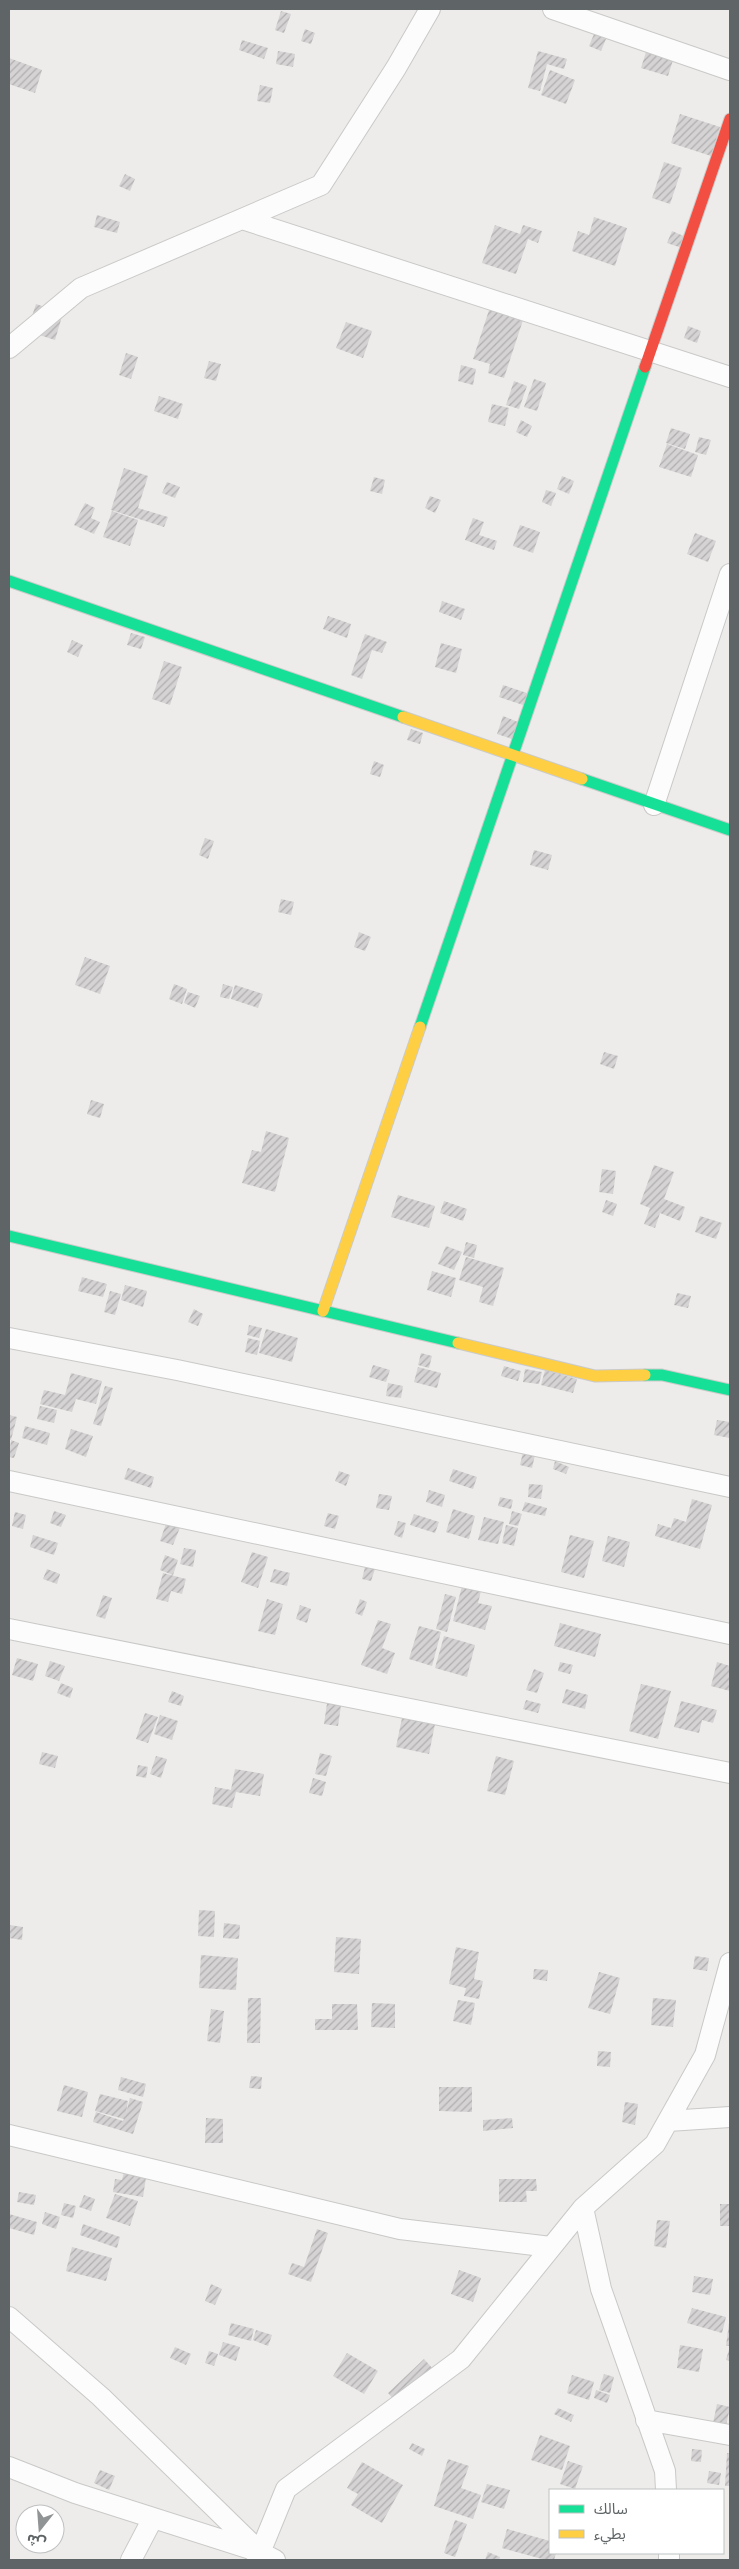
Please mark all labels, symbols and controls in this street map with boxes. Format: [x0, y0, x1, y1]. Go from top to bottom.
legend [549, 2489, 724, 2554]
text: سالك [594, 2500, 628, 2518]
north arrow [15, 2504, 65, 2554]
text: بطيء [594, 2525, 626, 2545]
text: ش [25, 2530, 48, 2552]

